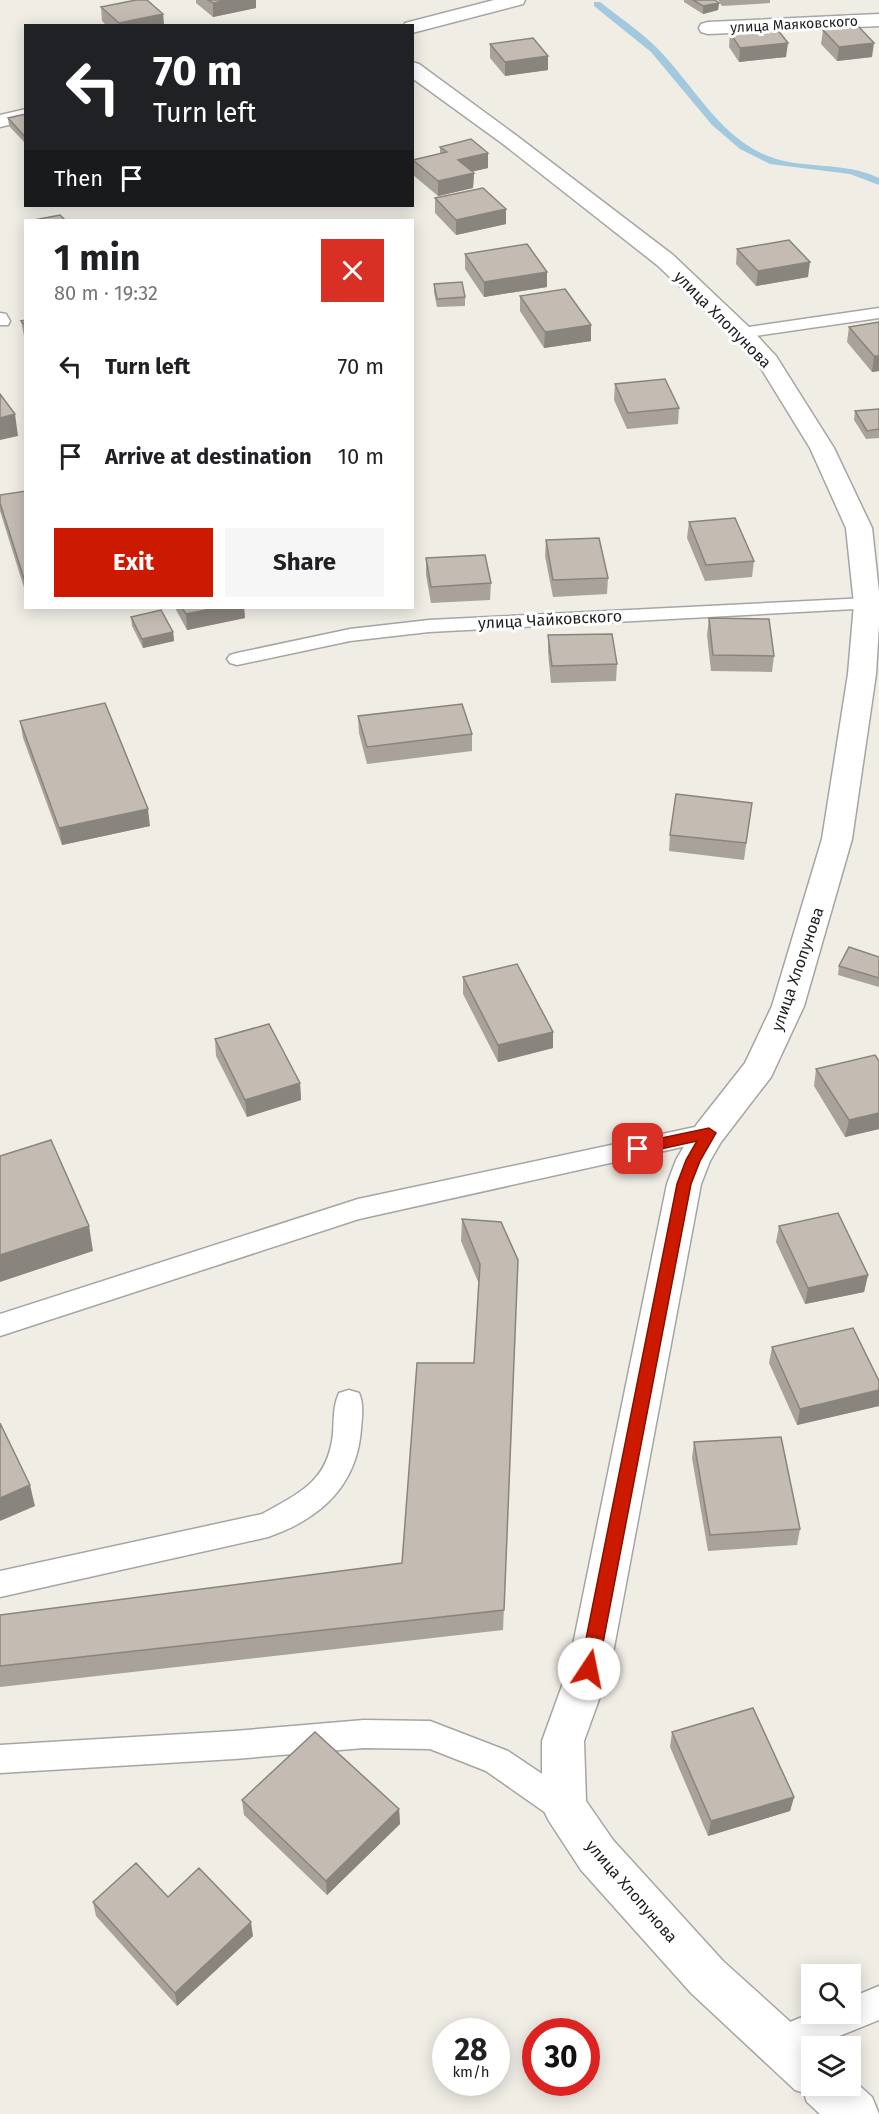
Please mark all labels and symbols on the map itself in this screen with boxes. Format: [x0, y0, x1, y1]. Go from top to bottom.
street label: улица Маяковского [730, 13, 858, 36]
street label: улица Хлопунова [670, 267, 775, 372]
street label: улица Чайковского [477, 606, 623, 633]
street label: улица Хлопунова [767, 905, 828, 1034]
pin [612, 1123, 663, 1174]
position arrow [557, 1637, 621, 1701]
street label: улица Хлопунова [582, 1836, 681, 1947]
speed limit sign: 30 [522, 2018, 600, 2096]

